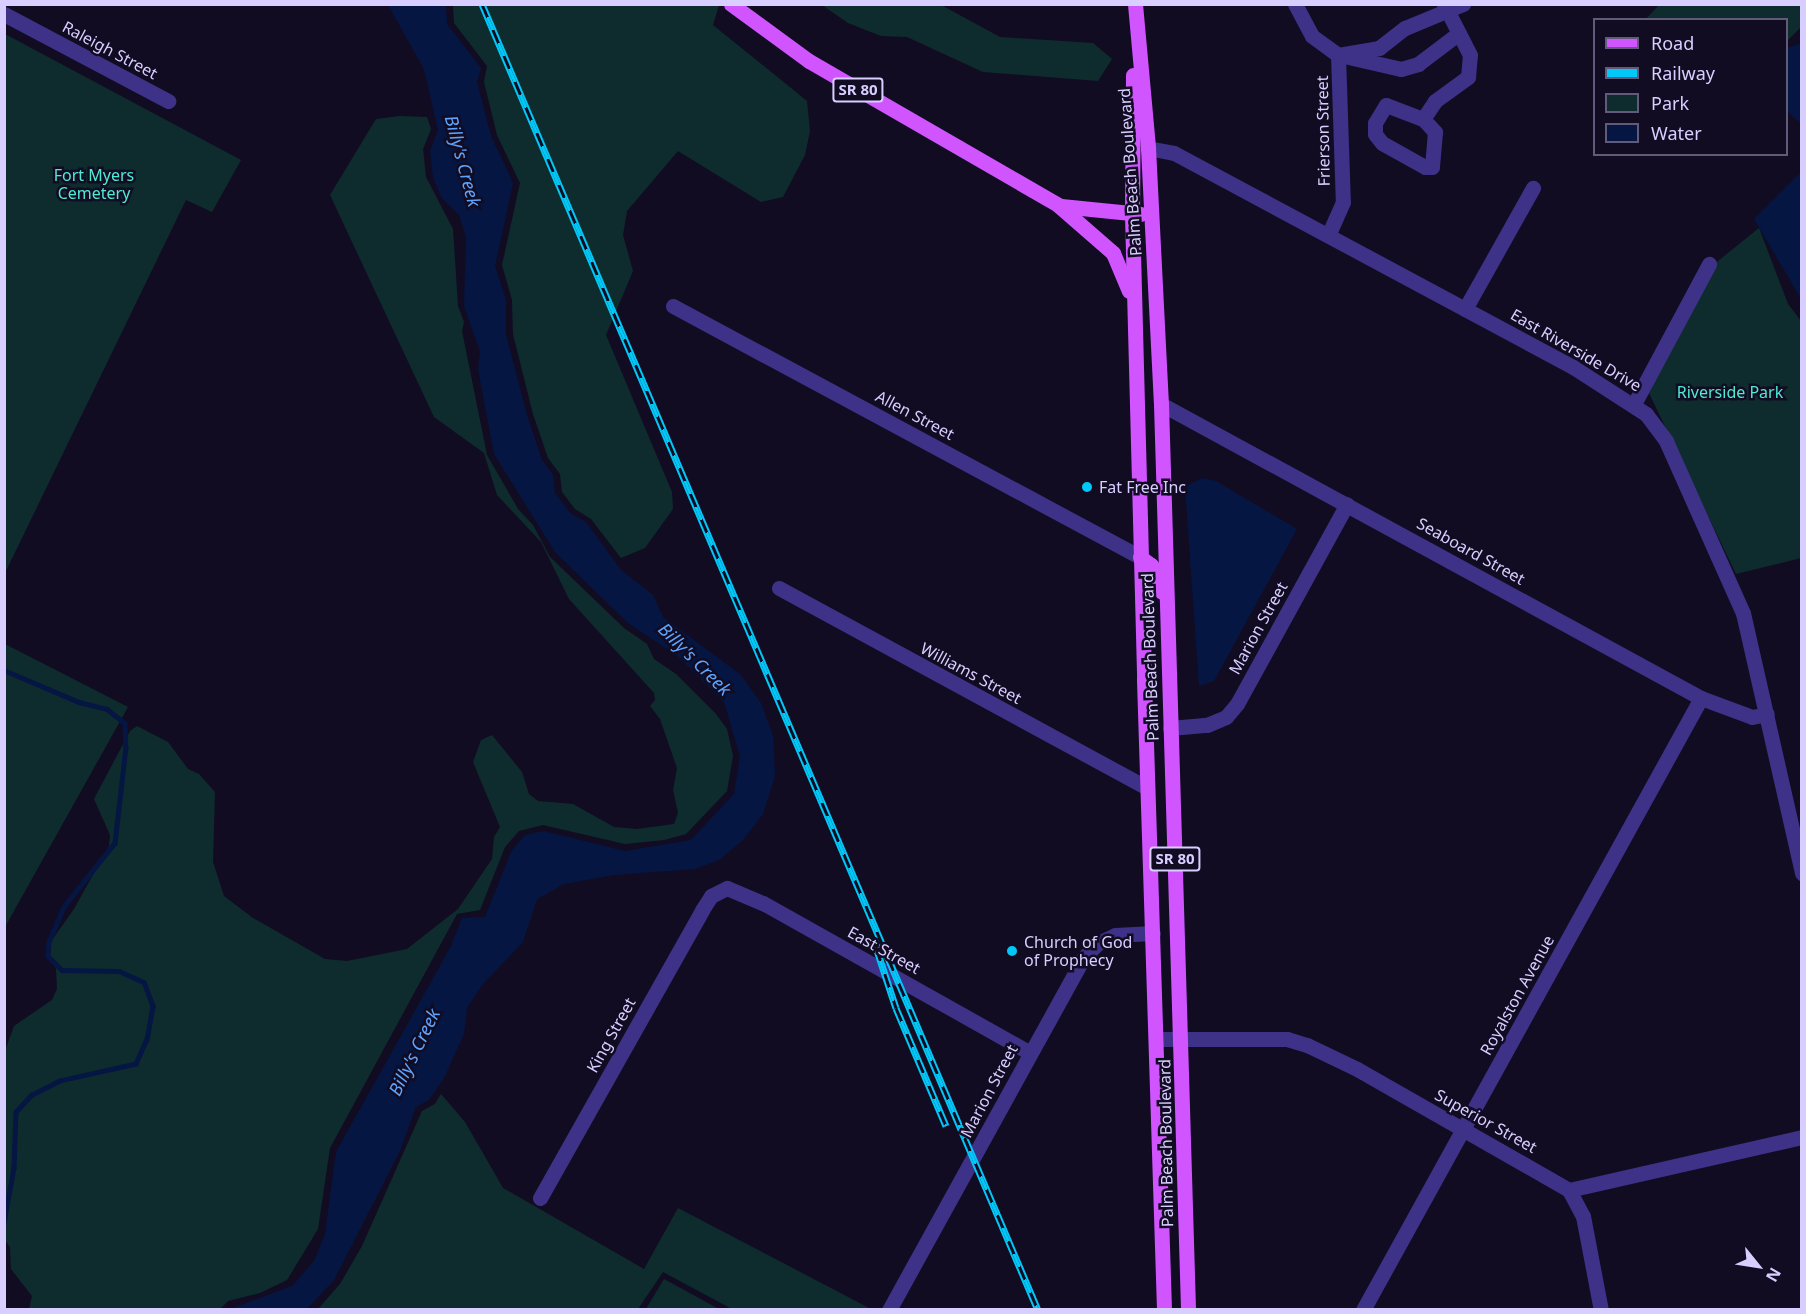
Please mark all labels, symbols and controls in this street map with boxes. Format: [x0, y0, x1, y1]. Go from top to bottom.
street label: Raleigh Street [59, 17, 161, 83]
legend [1593, 18, 1788, 156]
text: Road [1651, 31, 1694, 55]
text: Railway [1651, 61, 1715, 85]
street label: Frierson Street [1312, 75, 1334, 187]
road number: SR 80 [831, 78, 885, 102]
street label: Palm Beach Boulevard [1115, 88, 1145, 256]
text: Park [1651, 91, 1689, 115]
water label: Billy's Creek [440, 113, 486, 209]
text: Water [1651, 121, 1702, 145]
park label: Fort Myers Cemetery [54, 165, 134, 203]
street label: East Riverside Drive [1507, 305, 1645, 395]
park label: Riverside Park [1677, 382, 1783, 402]
street label: Allen Street [872, 386, 958, 444]
place label: Fat Free Inc [1099, 477, 1186, 497]
marker: Fat Free Inc [1080, 480, 1094, 494]
street label: Seaboard Street [1414, 513, 1528, 589]
street label: Palm Beach Boulevard [1137, 573, 1163, 741]
street label: Marion Street [1225, 578, 1291, 678]
water label: Billy's Creek [654, 618, 736, 700]
street label: Williams Street [917, 638, 1025, 708]
road number: SR 80 [1148, 847, 1202, 871]
street label: East Street [844, 922, 924, 978]
place label: Church of God of Prophecy [1024, 932, 1132, 970]
street label: Royalston Avenue [1476, 932, 1558, 1058]
marker: Church of God of Prophecy [1005, 944, 1019, 958]
street label: King Street [583, 994, 639, 1076]
water label: Billy's Creek [384, 1005, 444, 1099]
street label: Marion Street [956, 1041, 1022, 1141]
street label: Palm Beach Boulevard [1155, 1059, 1177, 1227]
street label: Superior Street [1432, 1085, 1540, 1157]
north arrow [1728, 1236, 1788, 1296]
text: N [1761, 1264, 1786, 1286]

